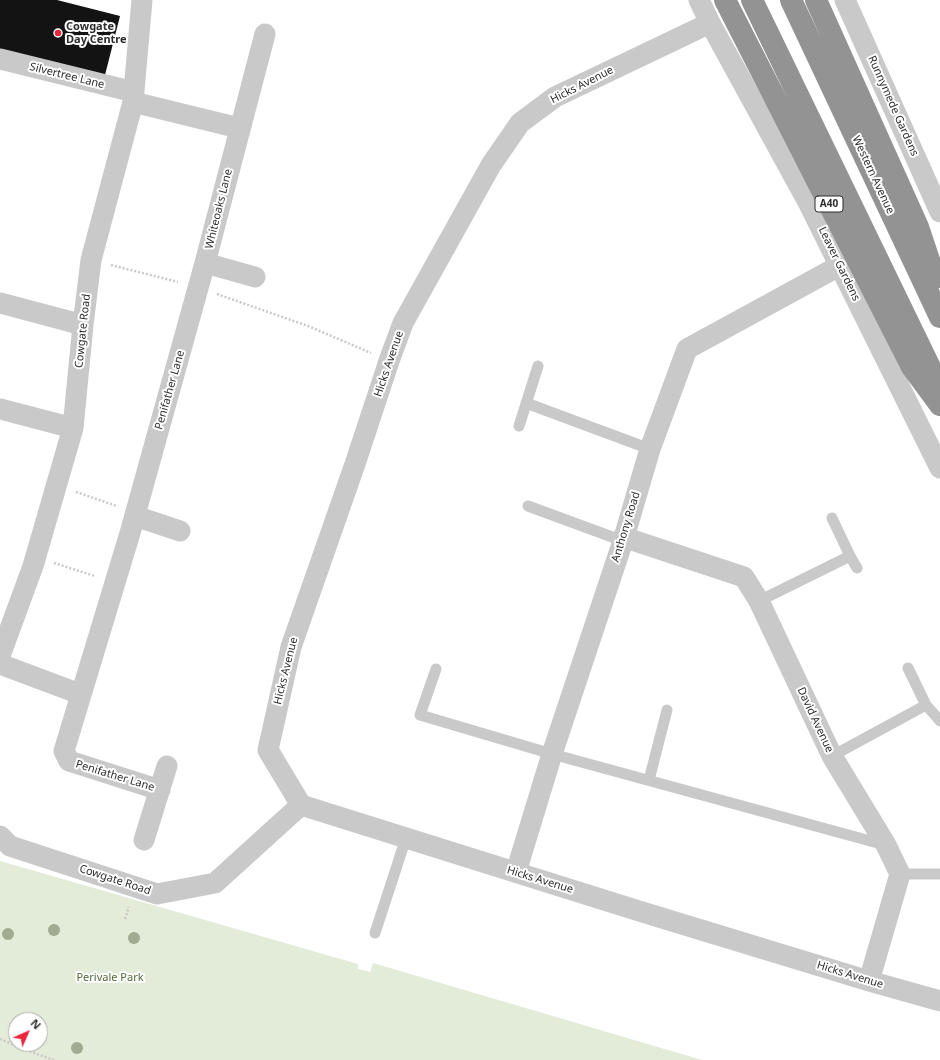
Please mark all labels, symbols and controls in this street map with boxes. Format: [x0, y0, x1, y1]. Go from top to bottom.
place label: Cowgate Day Centre [66, 20, 127, 46]
marker: Cowgate Day Centre [53, 28, 63, 38]
street label: Runnymede Gardens [865, 54, 921, 158]
street label: Silvertree Lane [28, 60, 106, 92]
street label: Hicks Avenue [548, 63, 616, 107]
street label: Western Avenue [849, 134, 897, 216]
street label: Whiteoaks Lane [203, 168, 235, 250]
road number: A40 [815, 196, 843, 212]
street label: Leaver Gardens [815, 225, 863, 303]
street label: Cowgate Road [73, 293, 93, 369]
street label: Hicks Avenue [372, 329, 406, 399]
street label: Penifather Lane [152, 349, 188, 431]
street label: Anthony Road [609, 490, 643, 564]
street label: Hicks Avenue [271, 636, 301, 706]
street label: David Avenue [794, 685, 836, 755]
street label: Penifather Lane [74, 758, 156, 794]
street label: Cowgate Road [78, 862, 152, 898]
street label: Hicks Avenue [505, 864, 575, 896]
street label: Hicks Avenue [815, 959, 885, 991]
park label: Perivale Park [76, 971, 144, 985]
north arrow [8, 1012, 48, 1052]
text: N [28, 1015, 45, 1032]

